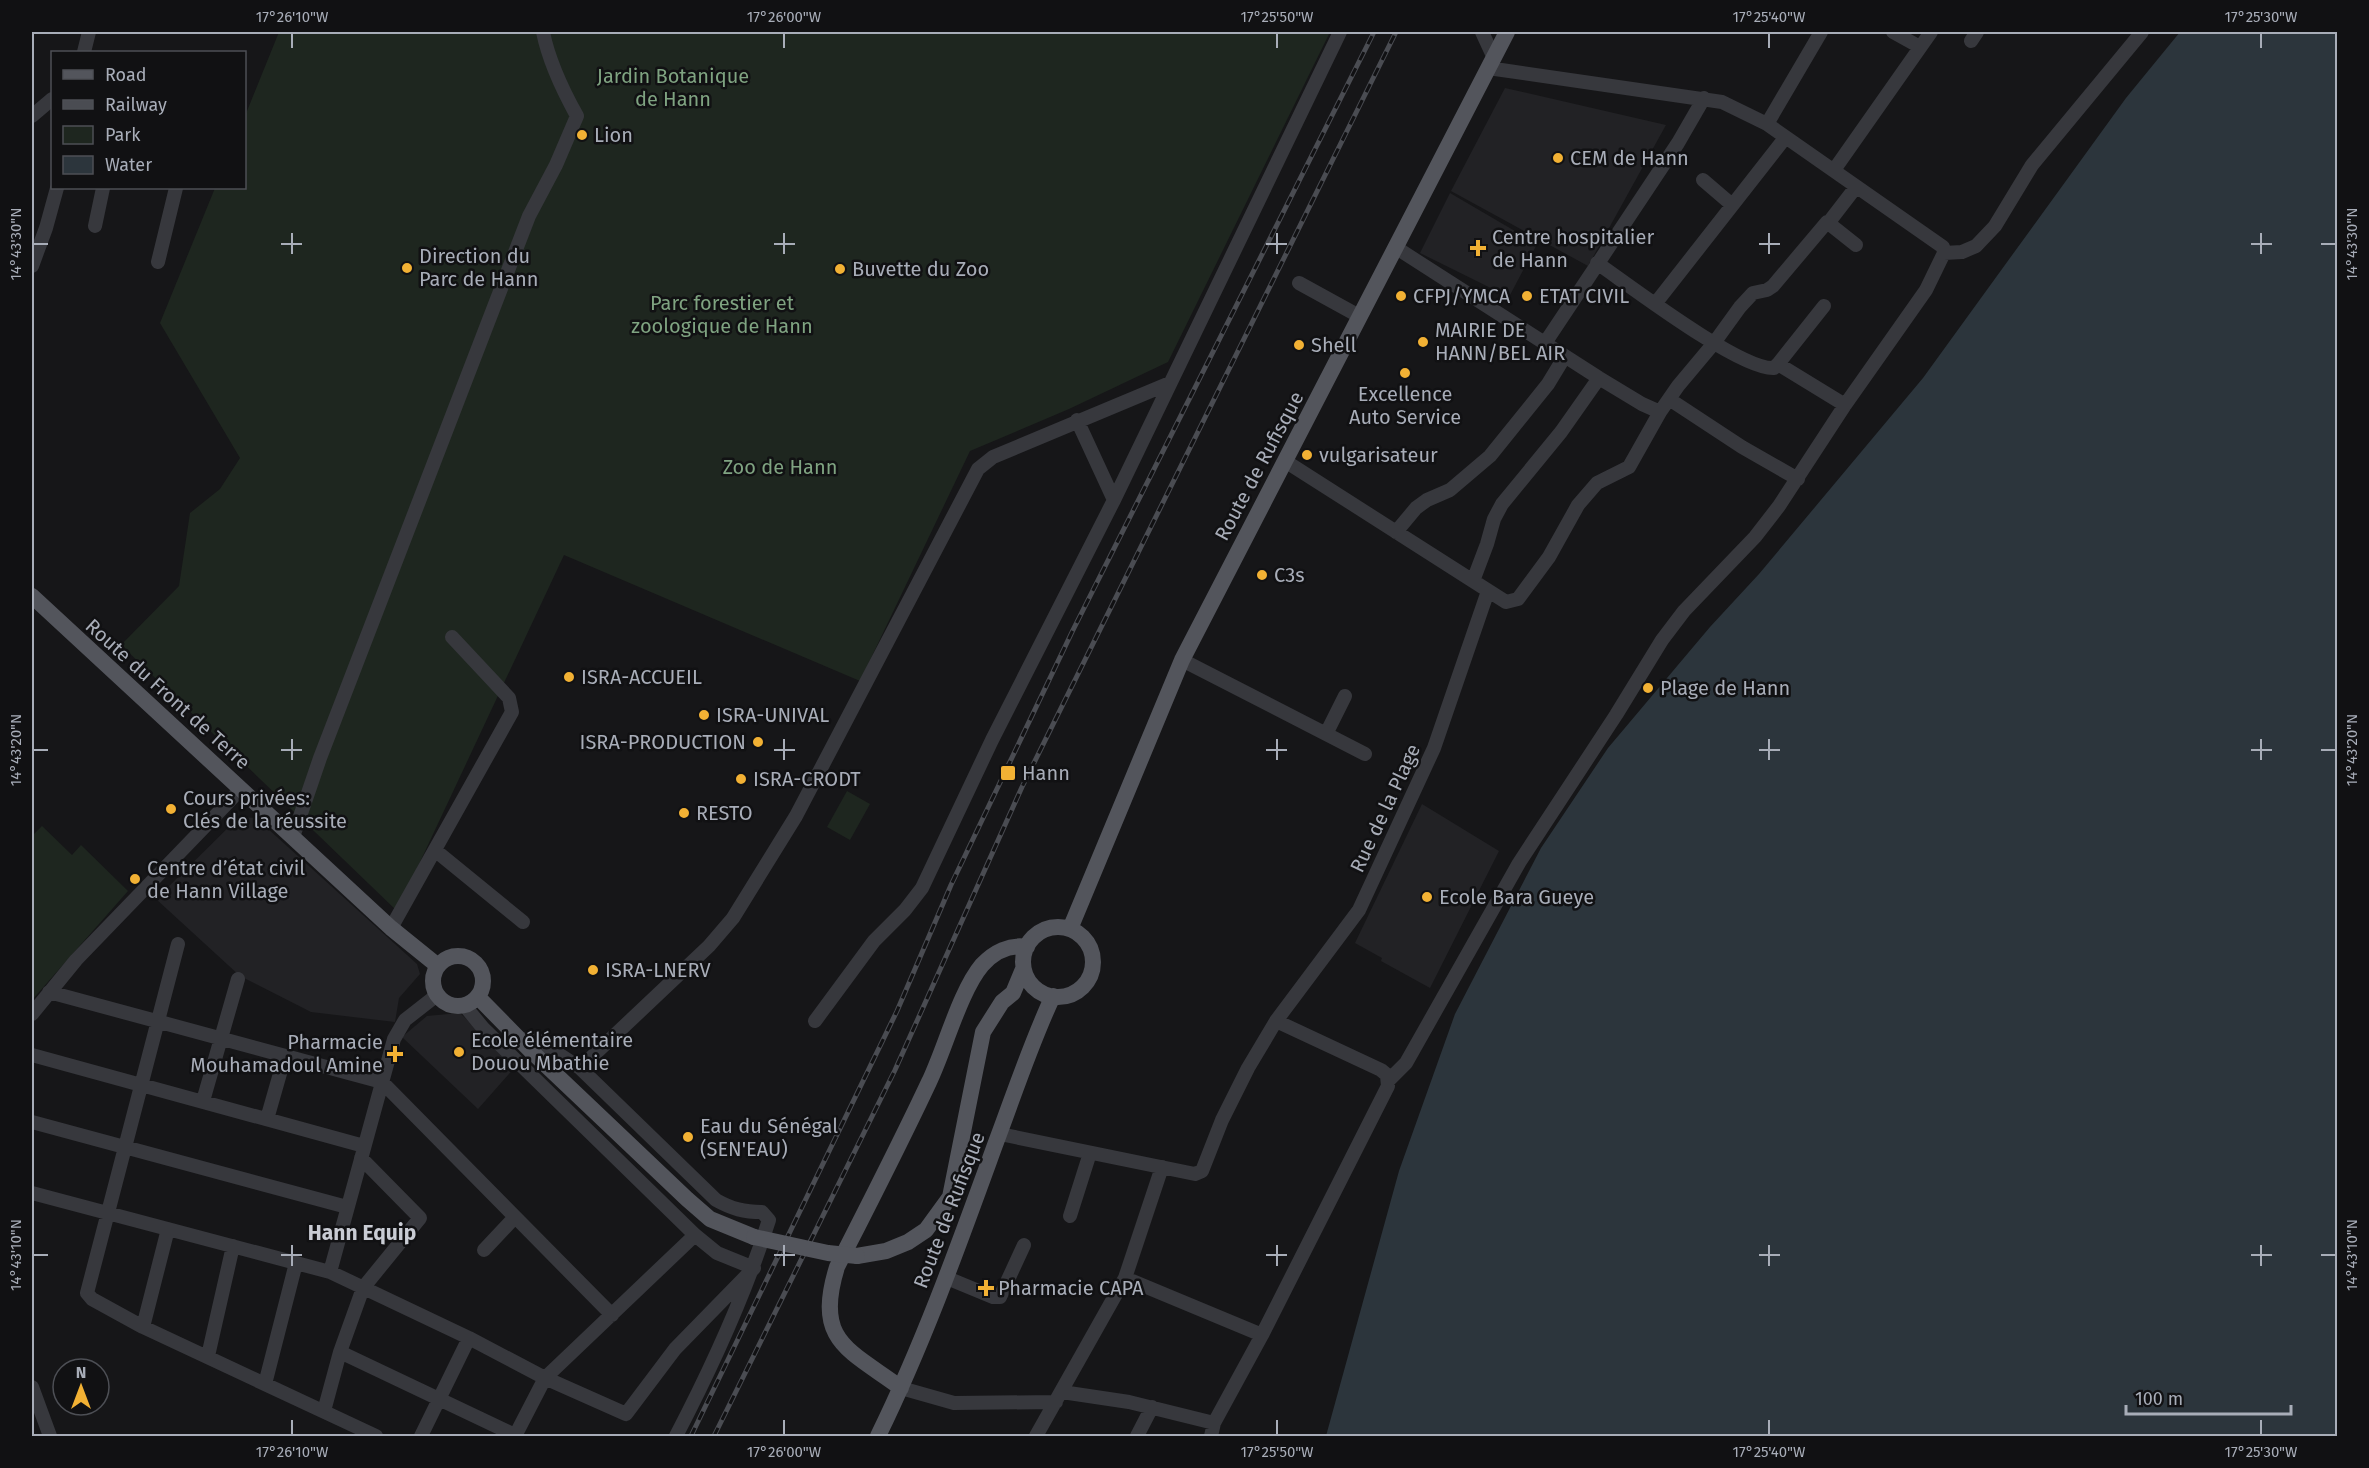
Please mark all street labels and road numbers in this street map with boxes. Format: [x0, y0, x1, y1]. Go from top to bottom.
street label: Route de Rufisque [1210, 387, 1308, 545]
street label: Route du Front de Terre [81, 614, 255, 774]
street label: Rue de la Plage [1345, 740, 1425, 876]
street label: Route de Rufisque [908, 1128, 990, 1292]

